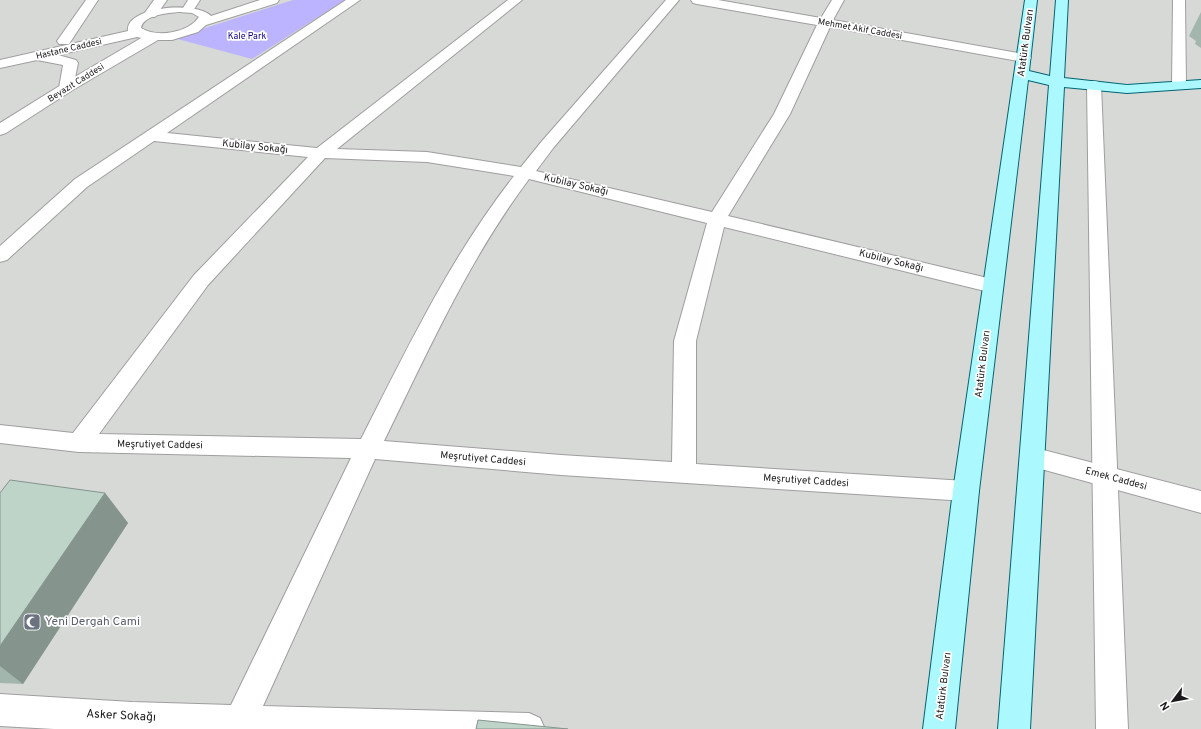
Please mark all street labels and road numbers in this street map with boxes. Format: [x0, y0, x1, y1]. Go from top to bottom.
street label: Atatürk Bulvarı [1015, 8, 1037, 78]
street label: Mehmet Akif Caddesi [817, 16, 903, 42]
street label: Hastane Caddesi [35, 36, 103, 62]
street label: Beyazıt Caddesi [46, 61, 106, 105]
street label: Kubilay Sokağı [222, 137, 288, 157]
street label: Kubilay Sokağı [542, 171, 610, 199]
street label: Kubilay Sokağı [857, 247, 925, 275]
street label: Atatürk Bulvarı [972, 330, 994, 398]
street label: Meşrutiyet Caddesi [117, 438, 203, 452]
street label: Meşrutiyet Caddesi [440, 449, 526, 469]
street label: Emek Caddesi [1084, 465, 1148, 493]
street label: Meşrutiyet Caddesi [763, 472, 849, 490]
street label: Atatürk Bulvarı [933, 652, 955, 720]
street label: Asker Sokağı [86, 706, 156, 726]

